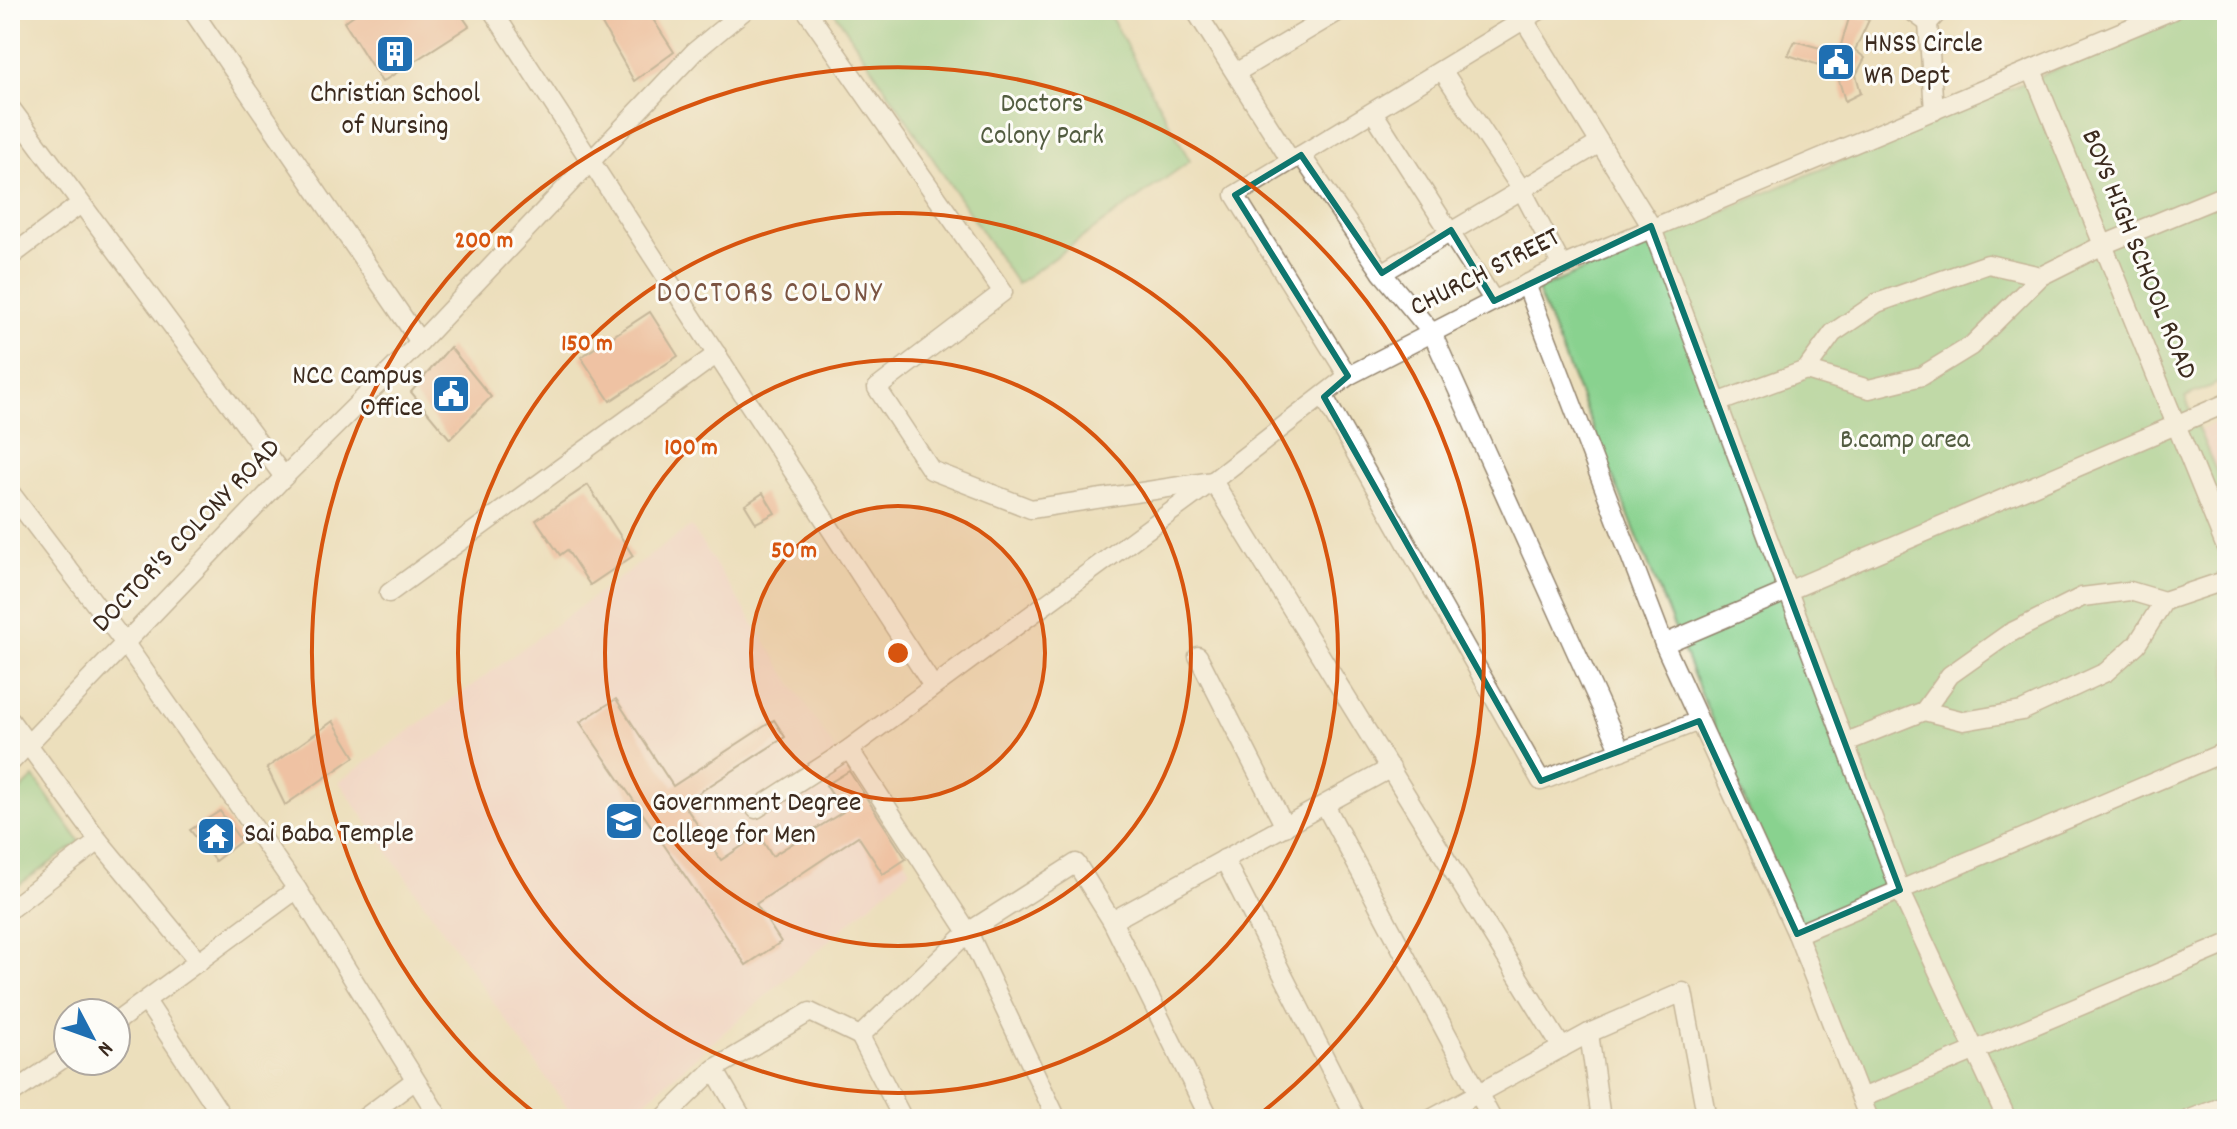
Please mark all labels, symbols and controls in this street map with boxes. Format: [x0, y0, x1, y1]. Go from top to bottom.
place label: HNSS Circle WR Dept [1864, 26, 1983, 98]
building icon: Christian School of Nursing [374, 33, 416, 75]
public building icon: HNSS Circle WR Dept [1815, 41, 1857, 83]
place label: Christian School of Nursing [310, 76, 480, 148]
park label: Doctors Colony Park [980, 86, 1104, 158]
street label: BOYS HIGH SCHOOL ROAD [2069, 124, 2205, 386]
street label: CHURCH STREET [1404, 219, 1568, 329]
text: 200 m [455, 225, 513, 259]
district label: DOCTORS COLONY [657, 274, 883, 317]
text: 150 m [561, 328, 613, 362]
place label: NCC Campus Office [292, 358, 423, 430]
public building icon: NCC Campus Office [430, 373, 472, 415]
park label: B.camp area [1840, 422, 1971, 462]
street label: DOCTOR'S COLONY ROAD [84, 431, 292, 643]
text: 100 m [664, 432, 718, 466]
text: 50 m [771, 535, 817, 569]
centre of rings [884, 639, 912, 667]
place label: Government Degree College for Men [652, 785, 861, 857]
school or university icon: Government Degree College for Men [603, 800, 645, 842]
temple icon: Sai Baba Temple [195, 815, 237, 857]
place label: Sai Baba Temple [244, 816, 414, 856]
north arrow [52, 997, 132, 1077]
text: N [89, 1034, 120, 1062]

